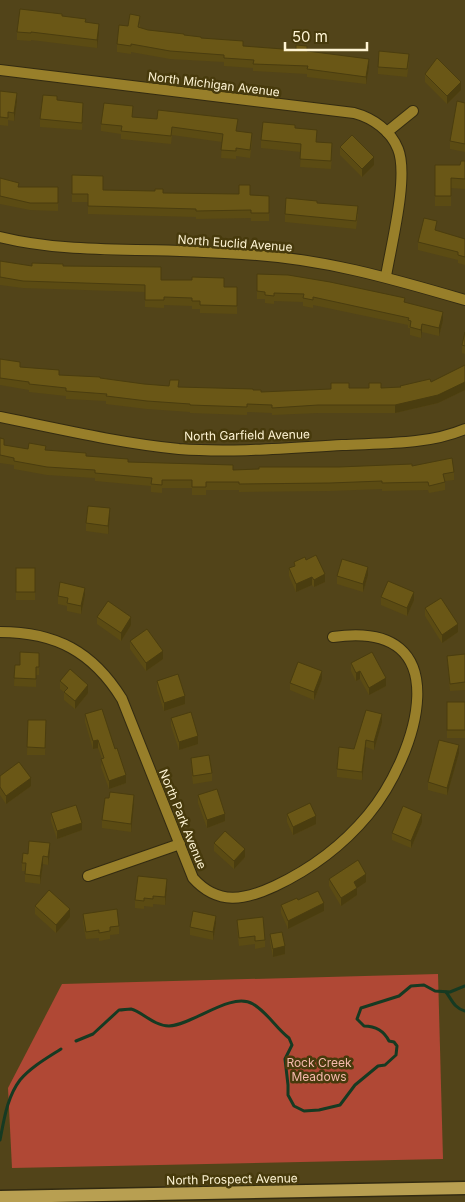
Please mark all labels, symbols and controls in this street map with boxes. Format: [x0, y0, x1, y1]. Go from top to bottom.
scale bar [285, 20, 368, 52]
text: 50 m [292, 27, 328, 46]
street label: North Michigan Avenue [147, 68, 281, 100]
street label: North Euclid Avenue [177, 232, 293, 254]
street label: North Garfield Avenue [184, 426, 310, 444]
street label: North Park Avenue [156, 767, 210, 871]
park label: Rock Creek Meadows [286, 1055, 352, 1084]
street label: North Prospect Avenue [166, 1170, 298, 1188]

